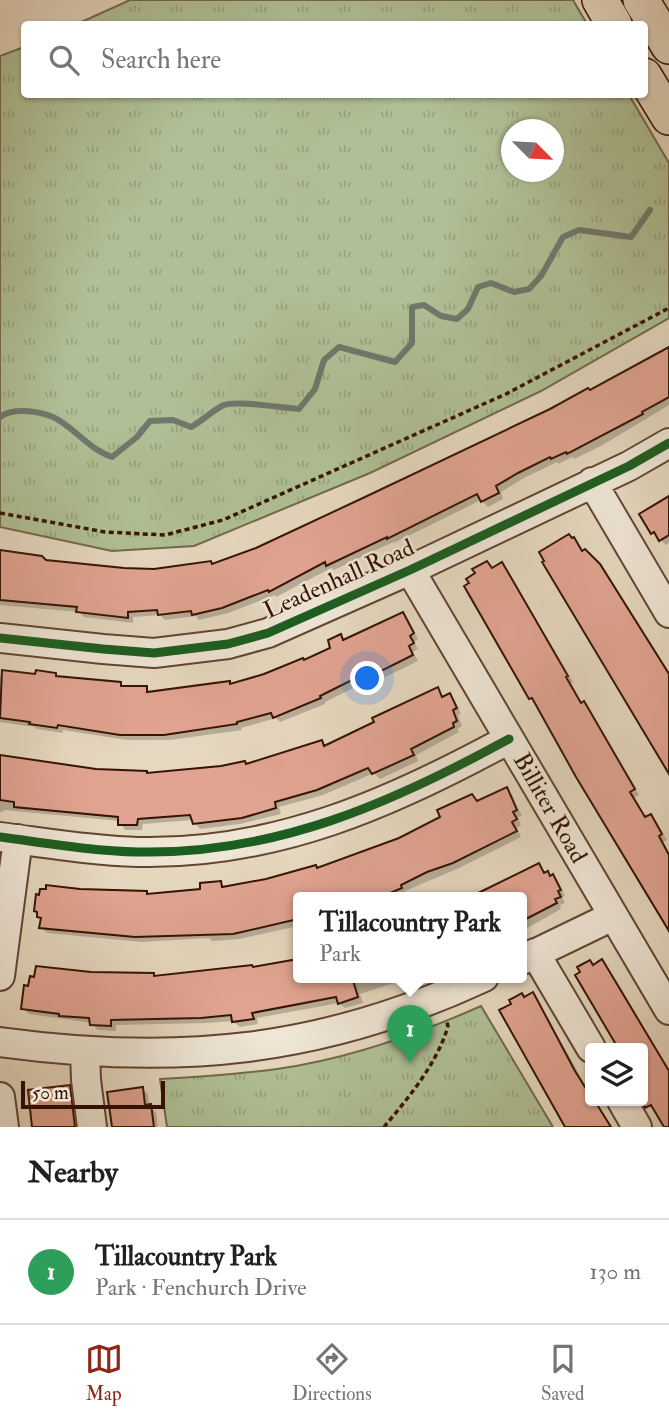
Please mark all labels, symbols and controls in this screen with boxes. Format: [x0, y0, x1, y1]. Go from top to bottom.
search box [21, 21, 648, 98]
icon: search [45, 41, 83, 79]
text: Search here [101, 44, 221, 76]
north arrow [501, 119, 564, 182]
street label: Leadenhall Road [259, 532, 419, 626]
your location [350, 661, 384, 695]
street label: Billiter Road [506, 747, 594, 869]
popup [293, 892, 527, 983]
text: Tillacountry Park [319, 907, 501, 939]
text: Park [319, 939, 361, 968]
pin: 1 [387, 1005, 433, 1063]
map controls [585, 1043, 648, 1106]
button: layers [585, 1043, 648, 1106]
scale bar [21, 1078, 164, 1110]
text: 50 m [32, 1081, 69, 1105]
text: Nearby [28, 1154, 118, 1191]
text: Tillacountry Park [95, 1241, 277, 1273]
text: 1 [47, 1257, 55, 1286]
text: 130 m [589, 1257, 641, 1286]
text: Park · Fenchurch Drive [95, 1273, 307, 1302]
tab: Map [85, 1340, 123, 1406]
tab: Directions [292, 1340, 372, 1406]
tab: Saved [541, 1340, 584, 1406]

